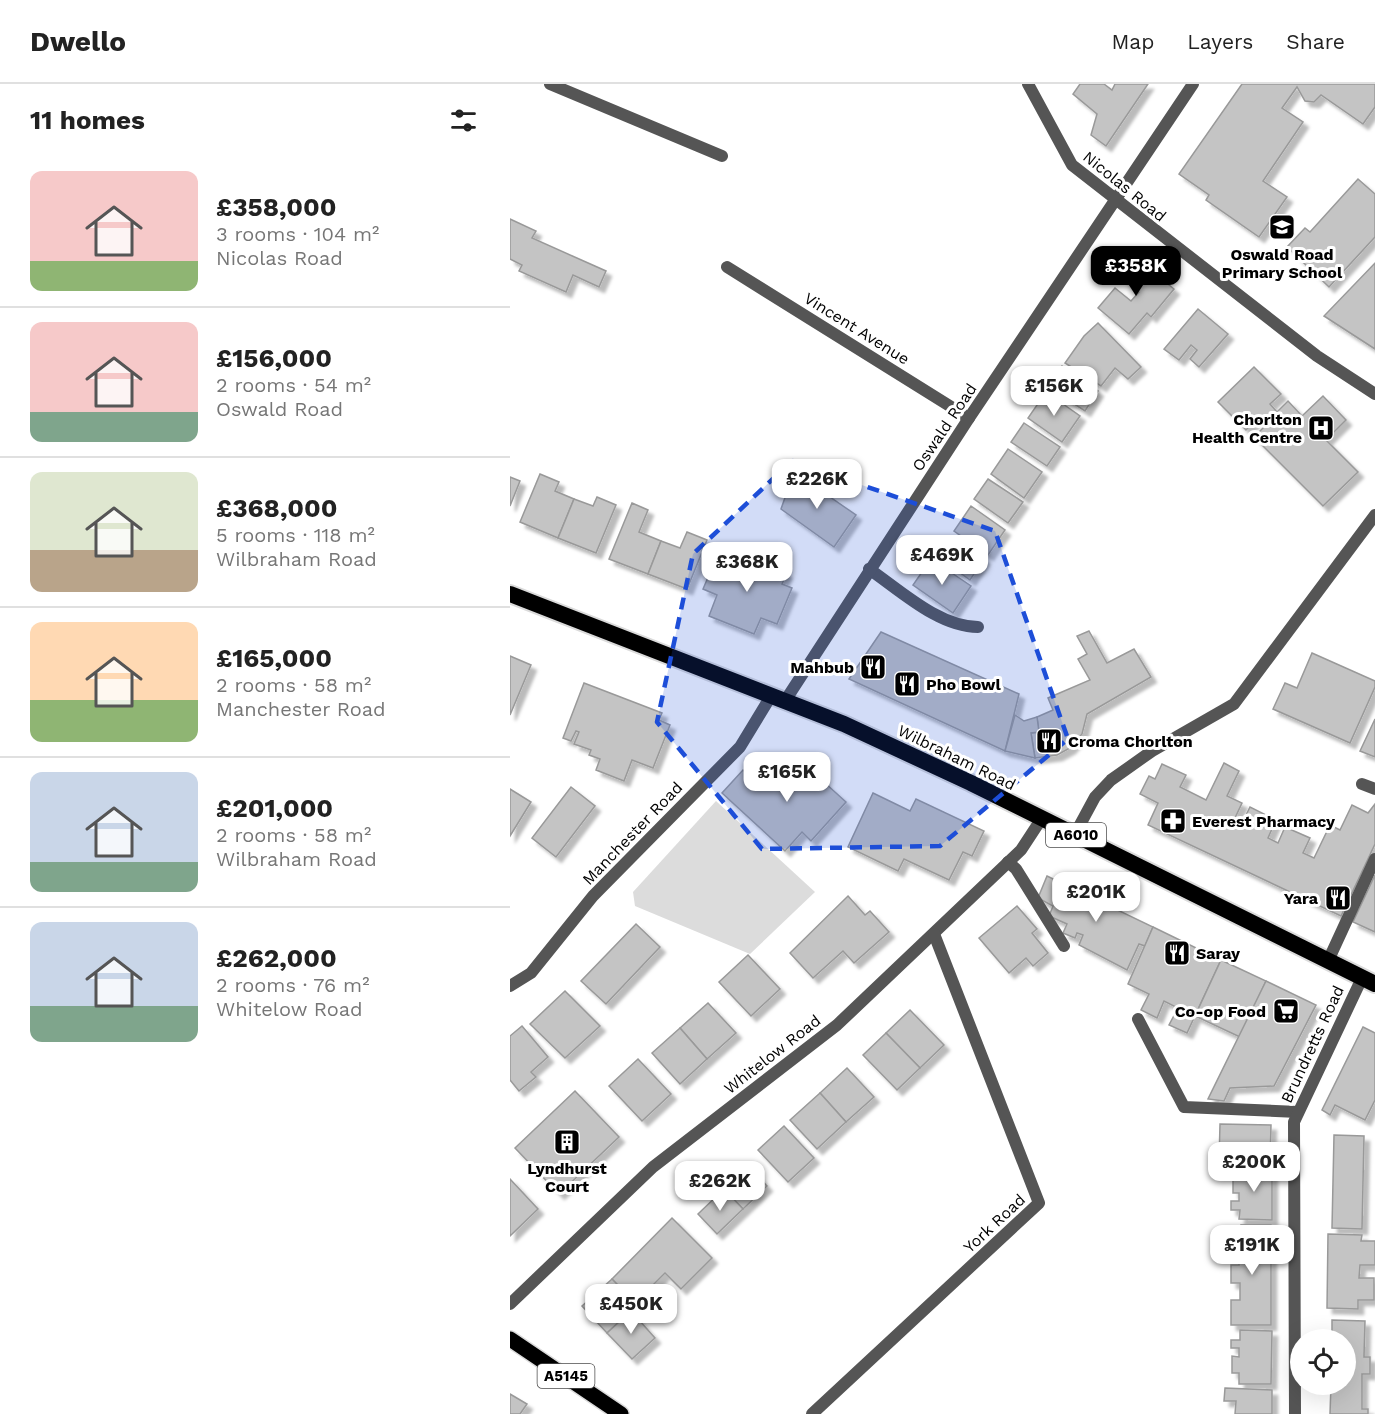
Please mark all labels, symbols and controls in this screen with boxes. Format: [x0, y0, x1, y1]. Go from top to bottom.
text: Dwello [30, 25, 126, 58]
text: Map [1111, 29, 1154, 54]
text: Layers [1187, 29, 1253, 54]
text: Share [1286, 29, 1345, 54]
icon: filters [447, 104, 480, 137]
text: 11 homes [30, 105, 145, 135]
street label: Nicolas Road [1079, 147, 1170, 226]
text: £358,000 [216, 192, 337, 222]
icon: home [78, 195, 150, 267]
school or university icon: Oswald Road Primary School [1267, 212, 1297, 242]
text: 3 rooms · 104 m² [216, 222, 379, 246]
place label: Oswald Road Primary School [1222, 245, 1343, 282]
text: Nicolas Road [216, 246, 343, 270]
pin: £358K [1094, 246, 1178, 297]
text: £358K [1105, 253, 1167, 277]
street label: Vincent Avenue [801, 288, 913, 368]
text: £156,000 [216, 343, 332, 373]
icon: home [78, 346, 150, 418]
pin: £156K [1012, 366, 1096, 417]
text: 2 rooms · 54 m² [216, 373, 371, 397]
text: £156K [1025, 373, 1083, 397]
street label: Oswald Road [908, 380, 981, 475]
text: Oswald Road [216, 397, 343, 421]
place label: Chorlton Health Centre [1192, 410, 1302, 447]
hospital icon: Chorlton Health Centre [1306, 413, 1336, 443]
pin: £226K [775, 459, 859, 510]
text: £226K [786, 466, 848, 490]
text: £368,000 [216, 493, 337, 523]
icon: home [78, 496, 150, 568]
text: 5 rooms · 118 m² [216, 523, 375, 547]
pin: £469K [900, 535, 984, 586]
pin: £368K [705, 542, 789, 593]
text: £469K [910, 542, 974, 566]
text: Wilbraham Road [216, 547, 377, 571]
text: £368K [716, 549, 779, 573]
text: £165,000 [216, 643, 332, 673]
icon: home [78, 646, 150, 718]
restaurant icon: Mahbub [858, 652, 888, 682]
place label: Mahbub [790, 658, 854, 677]
restaurant icon: Pho Bowl [892, 669, 922, 699]
text: 2 rooms · 58 m² [216, 673, 371, 697]
place label: Pho Bowl [926, 675, 1001, 694]
text: Manchester Road [216, 697, 386, 721]
street label: Wilbraham Road [895, 721, 1019, 794]
restaurant icon: Croma Chorlton [1034, 726, 1064, 756]
place label: Croma Chorlton [1068, 732, 1193, 751]
pin: £165K [745, 752, 829, 803]
text: £165K [758, 759, 816, 783]
street label: Manchester Road [578, 778, 686, 889]
text: £201,000 [216, 793, 333, 823]
icon: home [78, 796, 150, 868]
pharmacy icon: Everest Pharmacy [1158, 806, 1188, 836]
place label: Everest Pharmacy [1192, 812, 1336, 831]
text: 2 rooms · 58 m² [216, 823, 371, 847]
road number: A6010 [1046, 823, 1106, 847]
text: Wilbraham Road [216, 847, 377, 871]
pin: £201K [1054, 872, 1138, 923]
text: £201K [1066, 879, 1126, 903]
restaurant icon: Yara [1323, 883, 1353, 913]
place label: Yara [1284, 889, 1319, 908]
restaurant icon: Saray [1162, 938, 1192, 968]
text: £262,000 [216, 943, 337, 973]
place label: Saray [1196, 944, 1241, 963]
icon: home [78, 946, 150, 1018]
text: 2 rooms · 76 m² [216, 973, 369, 997]
street label: Brundretts Road [1277, 982, 1348, 1106]
supermarket icon: Co-op Food [1271, 996, 1301, 1026]
text: Whitelow Road [216, 997, 363, 1021]
place label: Co-op Food [1175, 1002, 1266, 1021]
street label: Whitelow Road [720, 1011, 824, 1098]
building icon: Lyndhurst Court [552, 1127, 582, 1157]
pin: £200K [1212, 1142, 1296, 1193]
text: £200K [1222, 1149, 1286, 1173]
place label: Lyndhurst Court [527, 1159, 607, 1196]
pin: £262K [678, 1161, 762, 1212]
text: £262K [689, 1168, 751, 1192]
street label: York Road [960, 1190, 1029, 1257]
pin: £191K [1210, 1225, 1294, 1276]
text: £191K [1224, 1232, 1280, 1256]
pin: £450K [589, 1284, 673, 1335]
text: £450K [599, 1291, 663, 1315]
map controls [1290, 1329, 1356, 1395]
button: locate [1290, 1329, 1356, 1395]
road number: A5145 [538, 1364, 594, 1388]

